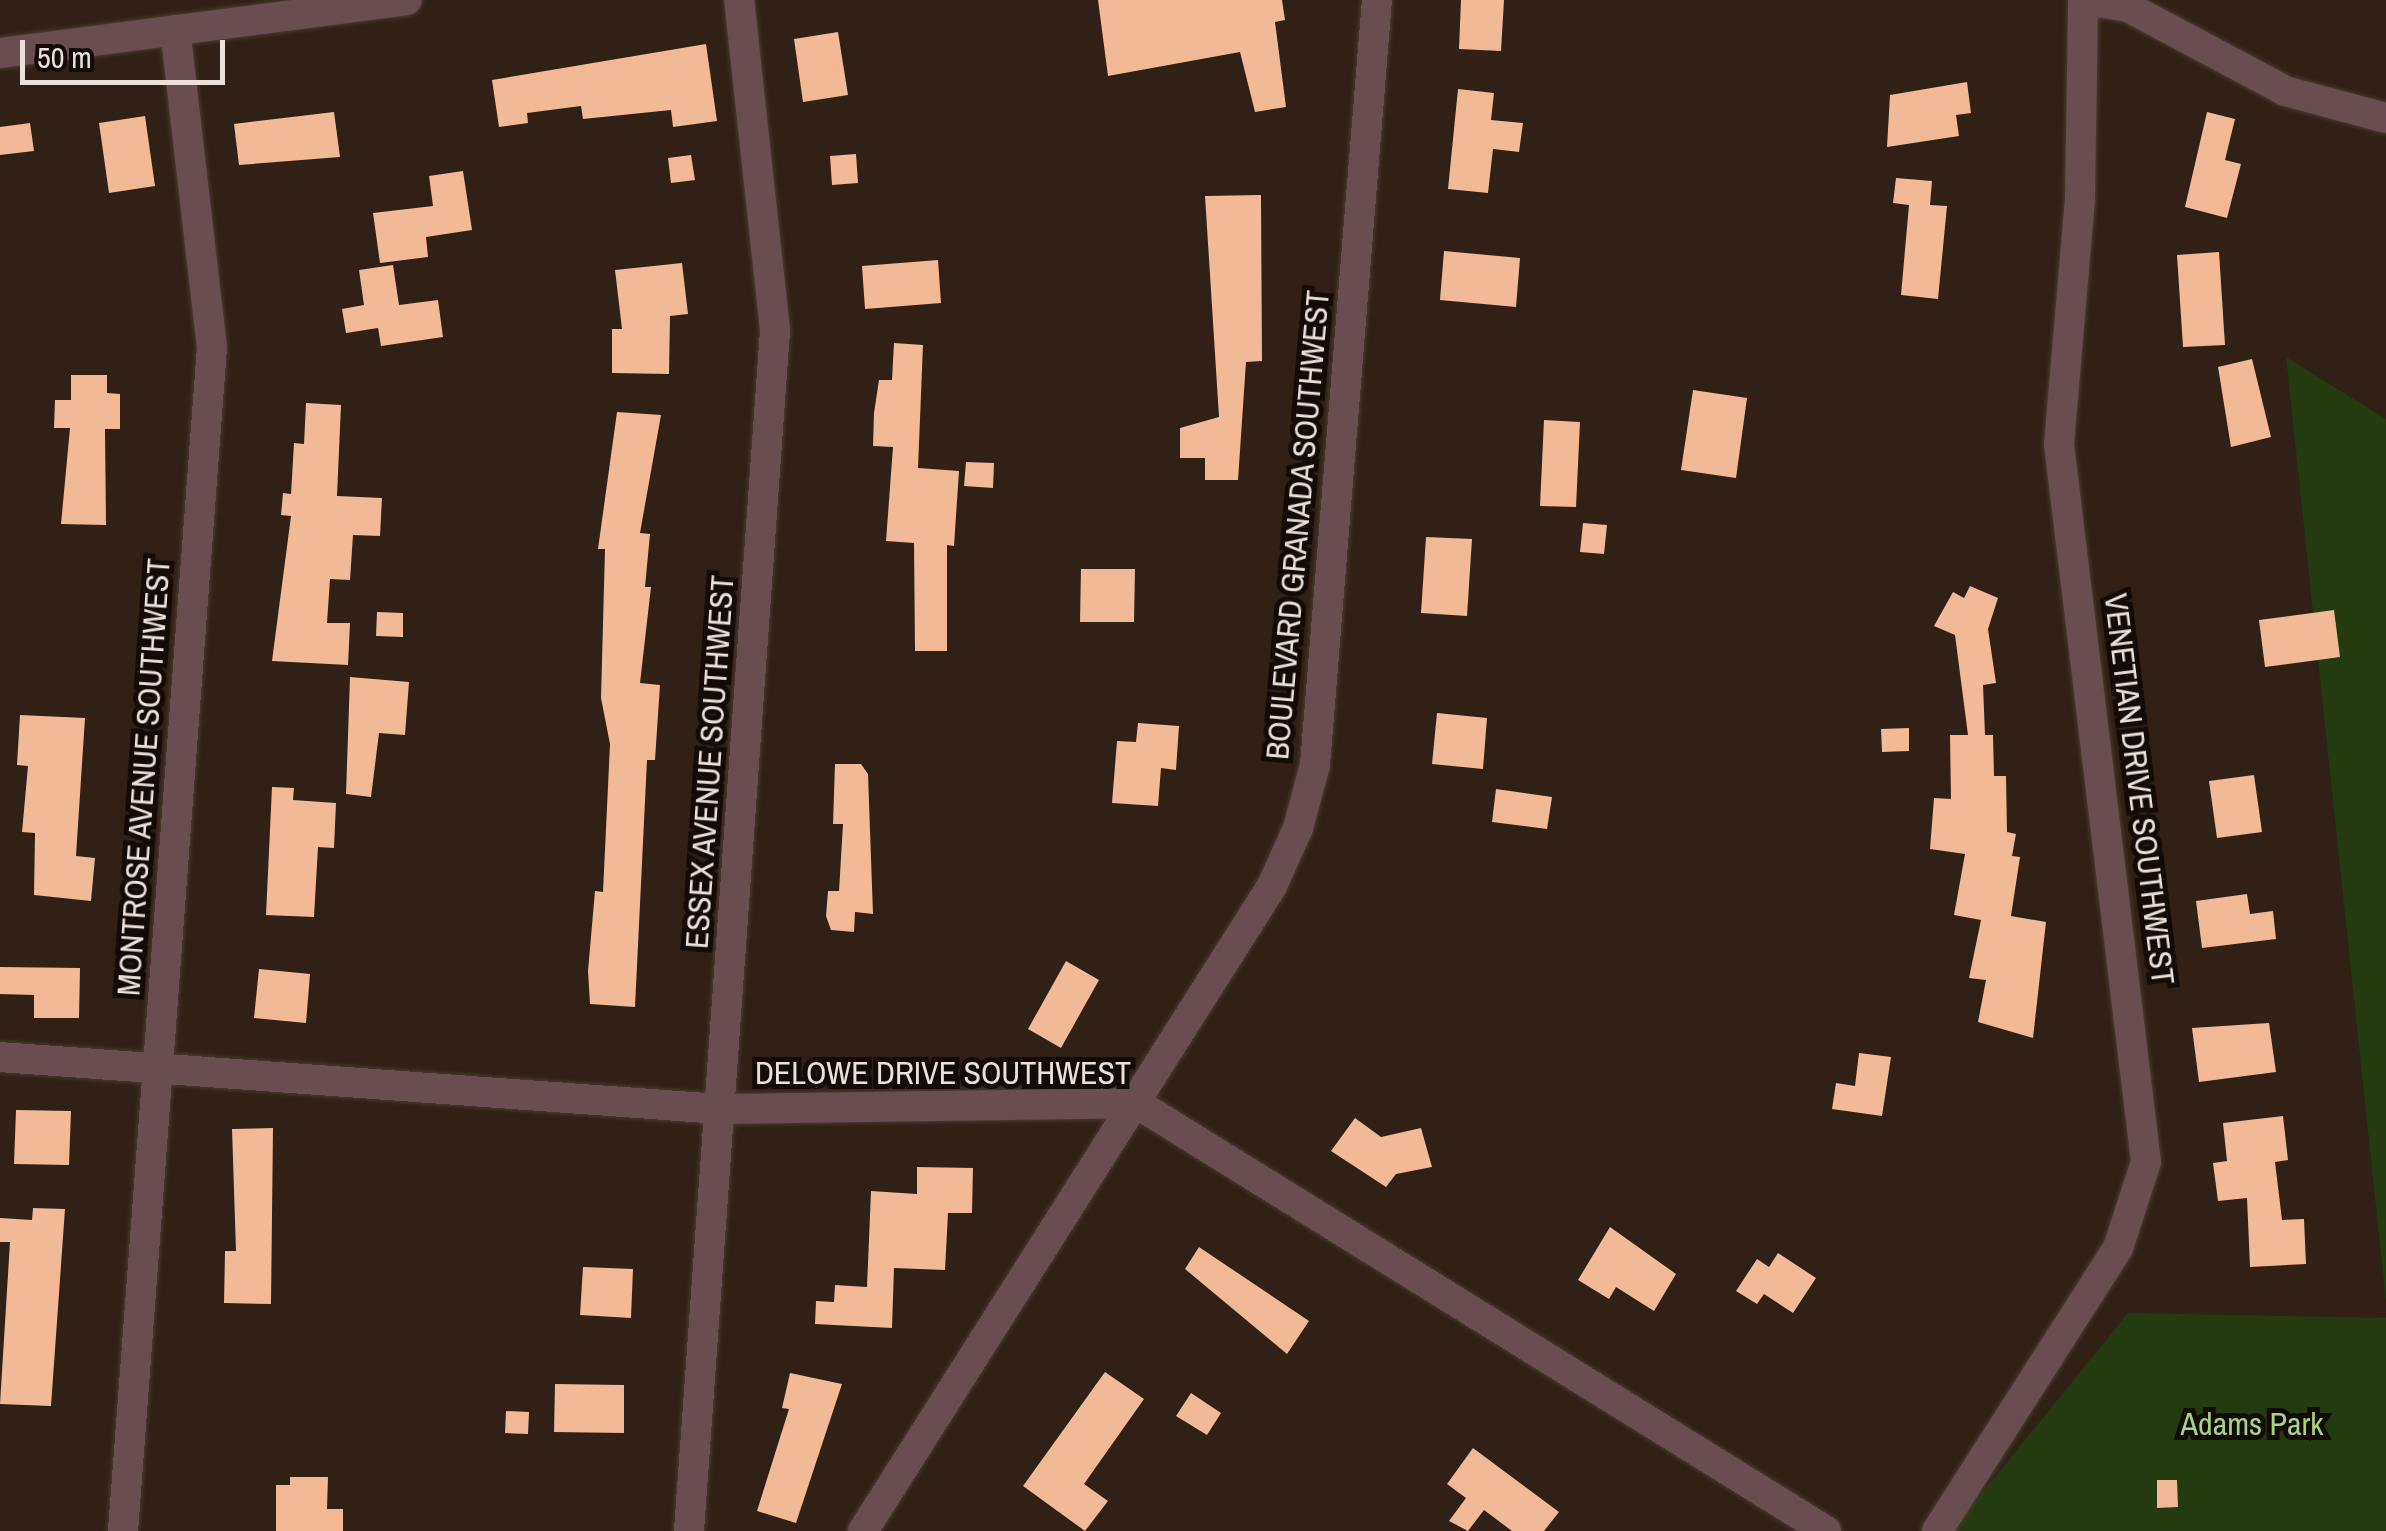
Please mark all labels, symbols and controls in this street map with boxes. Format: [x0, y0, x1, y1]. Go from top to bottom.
scale bar [25, 20, 230, 82]
text: 50 m [37, 37, 92, 77]
street label: BOULEVARD GRANADA SOUTHWEST [1258, 288, 1338, 762]
street label: MONTROSE AVENUE SOUTHWEST [110, 556, 178, 998]
street label: ESSEX AVENUE SOUTHWEST [678, 573, 742, 951]
street label: VENETIAN DRIVE SOUTHWEST [2096, 591, 2182, 987]
street label: DELOWE DRIVE SOUTHWEST [755, 1054, 1131, 1092]
park label: Adams Park [2181, 1405, 2323, 1443]

